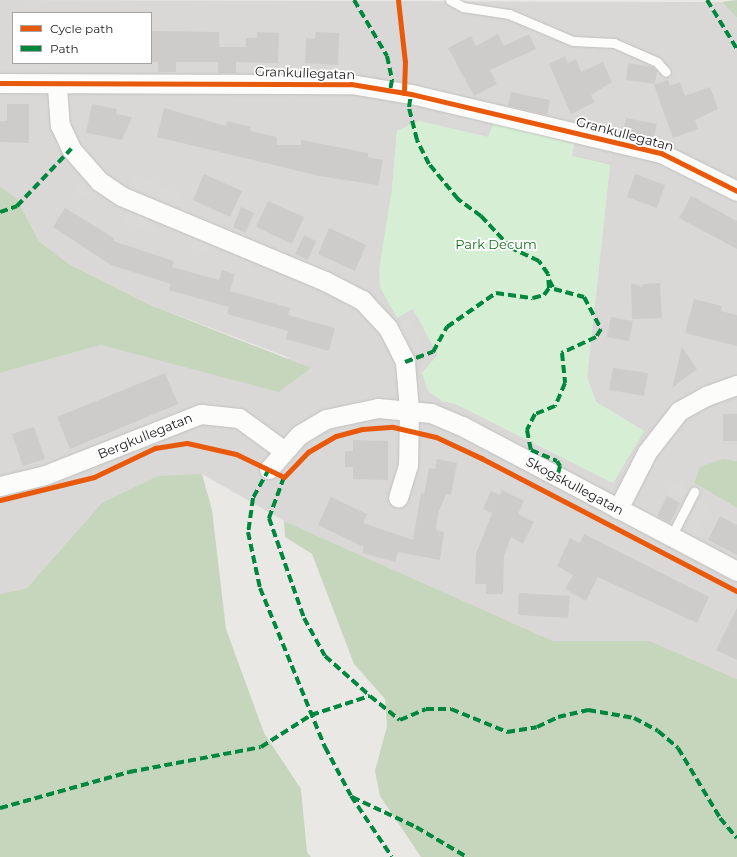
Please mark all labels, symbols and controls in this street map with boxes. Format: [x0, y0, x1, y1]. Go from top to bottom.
legend [12, 12, 152, 64]
text: Cycle path [50, 21, 113, 36]
text: Path [50, 41, 79, 56]
street label: Grankullegatan [255, 63, 355, 83]
street label: Grankullegatan [574, 113, 676, 155]
park label: Park Decum [455, 236, 537, 252]
street label: Bergkullegatan [95, 410, 195, 462]
street label: Skogskullegatan [524, 454, 626, 518]

